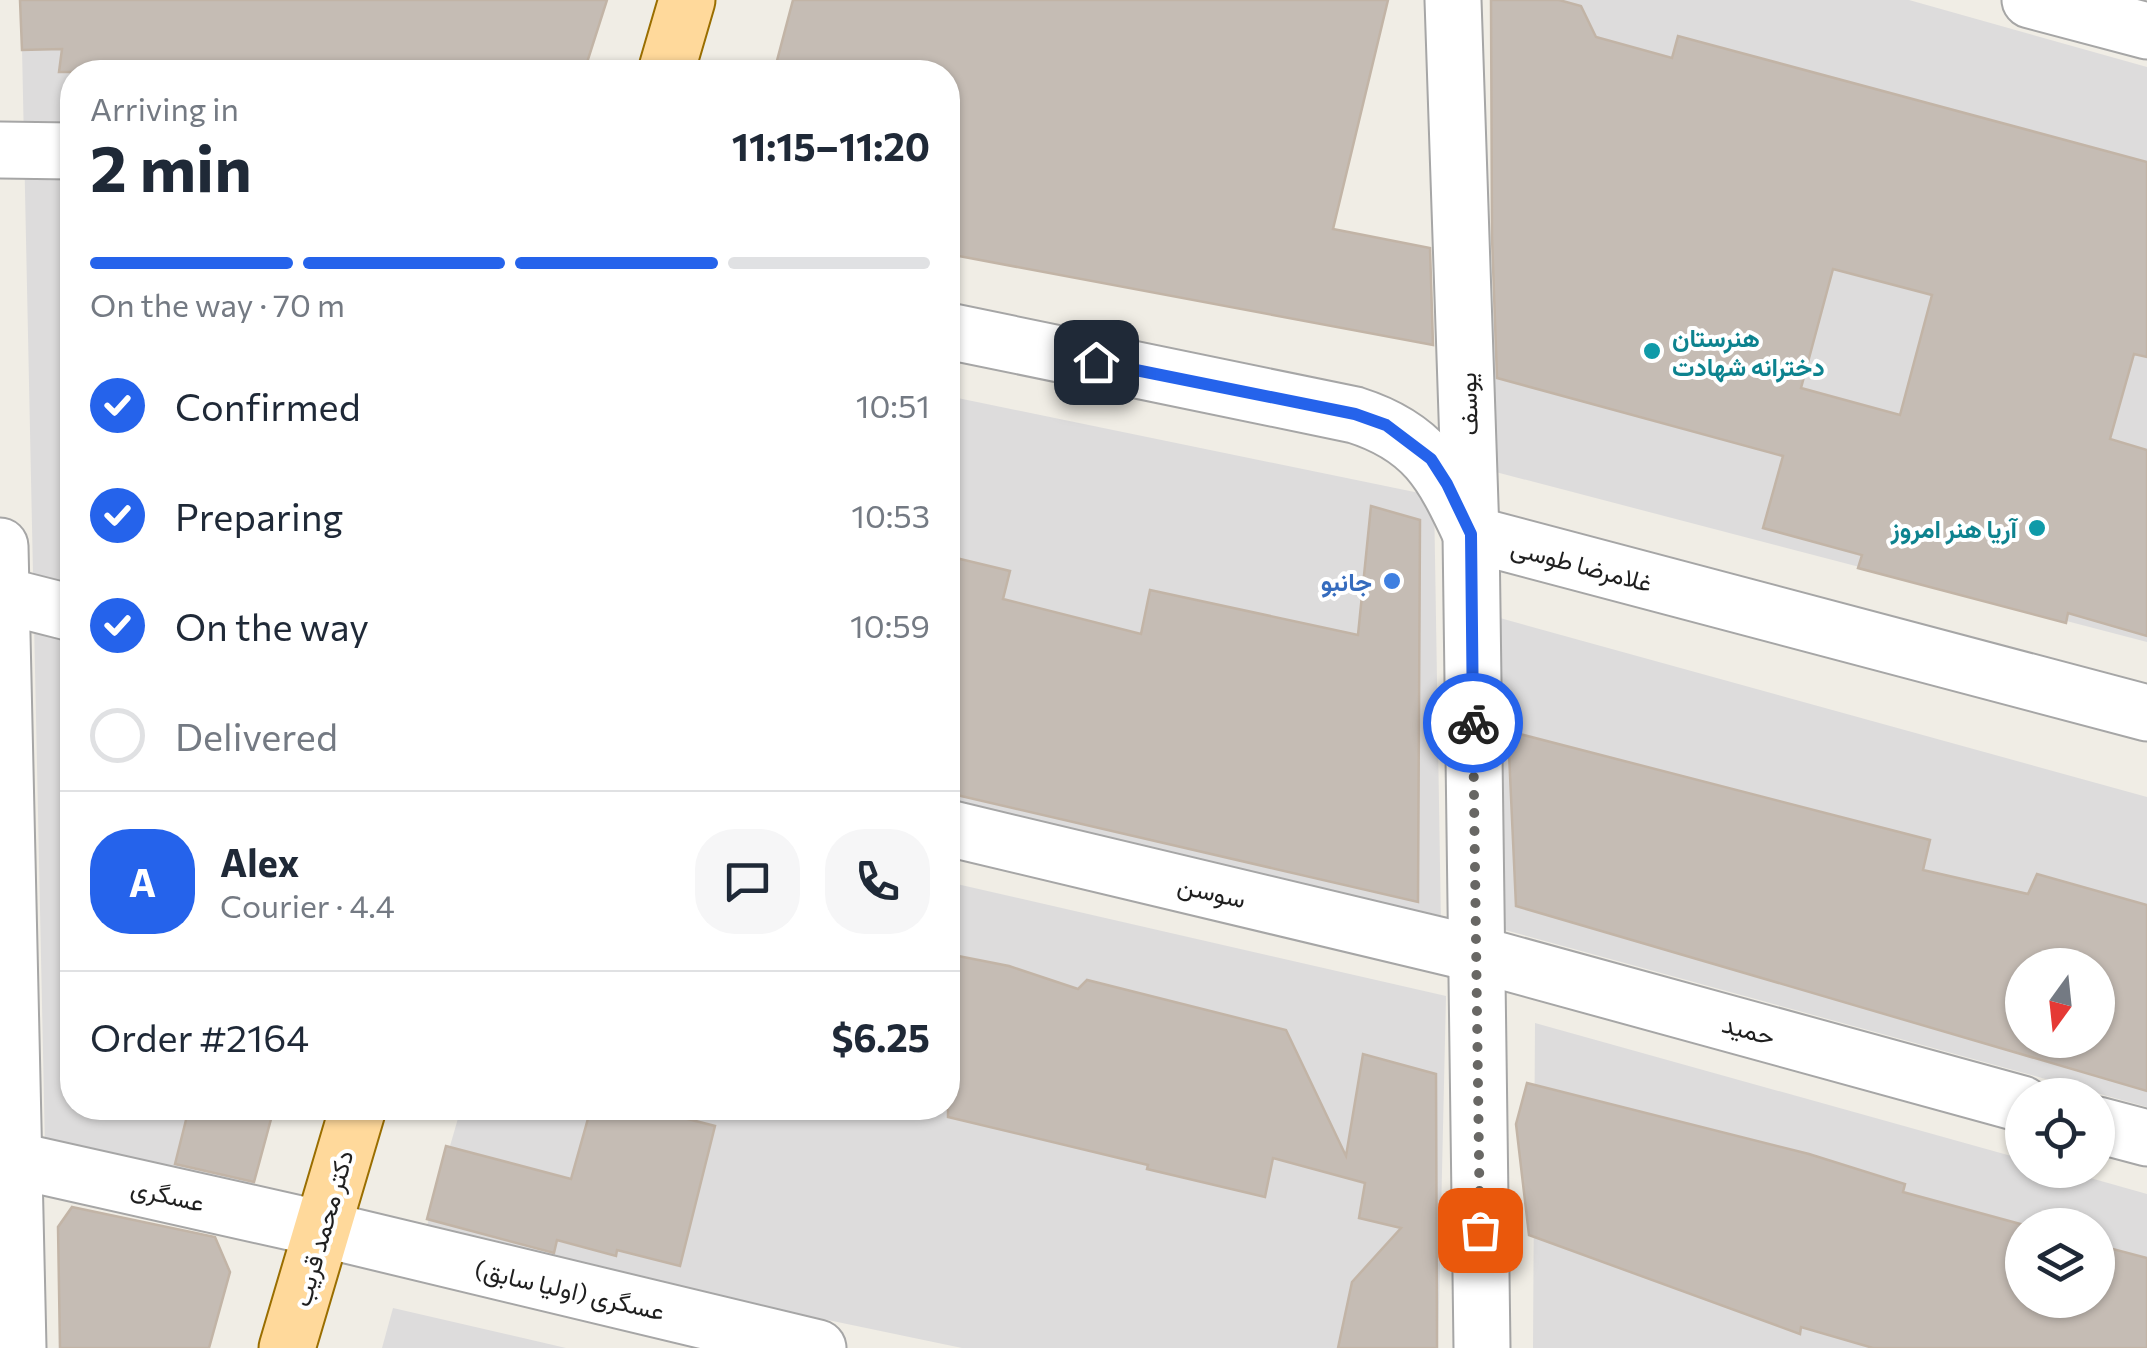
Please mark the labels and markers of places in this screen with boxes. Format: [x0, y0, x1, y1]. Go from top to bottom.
pin [1054, 320, 1139, 405]
place label: هنرستان دخترانه شهادت [1672, 322, 1825, 383]
marker: هنرستان دخترانه شهادت [1641, 340, 1663, 362]
place label: آریا هنر امروز [1890, 513, 2019, 545]
marker: آریا هنر امروز [2026, 517, 2048, 539]
place label: جانبو [1321, 566, 1372, 598]
marker: جانبو [1381, 570, 1403, 592]
pin [1438, 1188, 1523, 1273]

